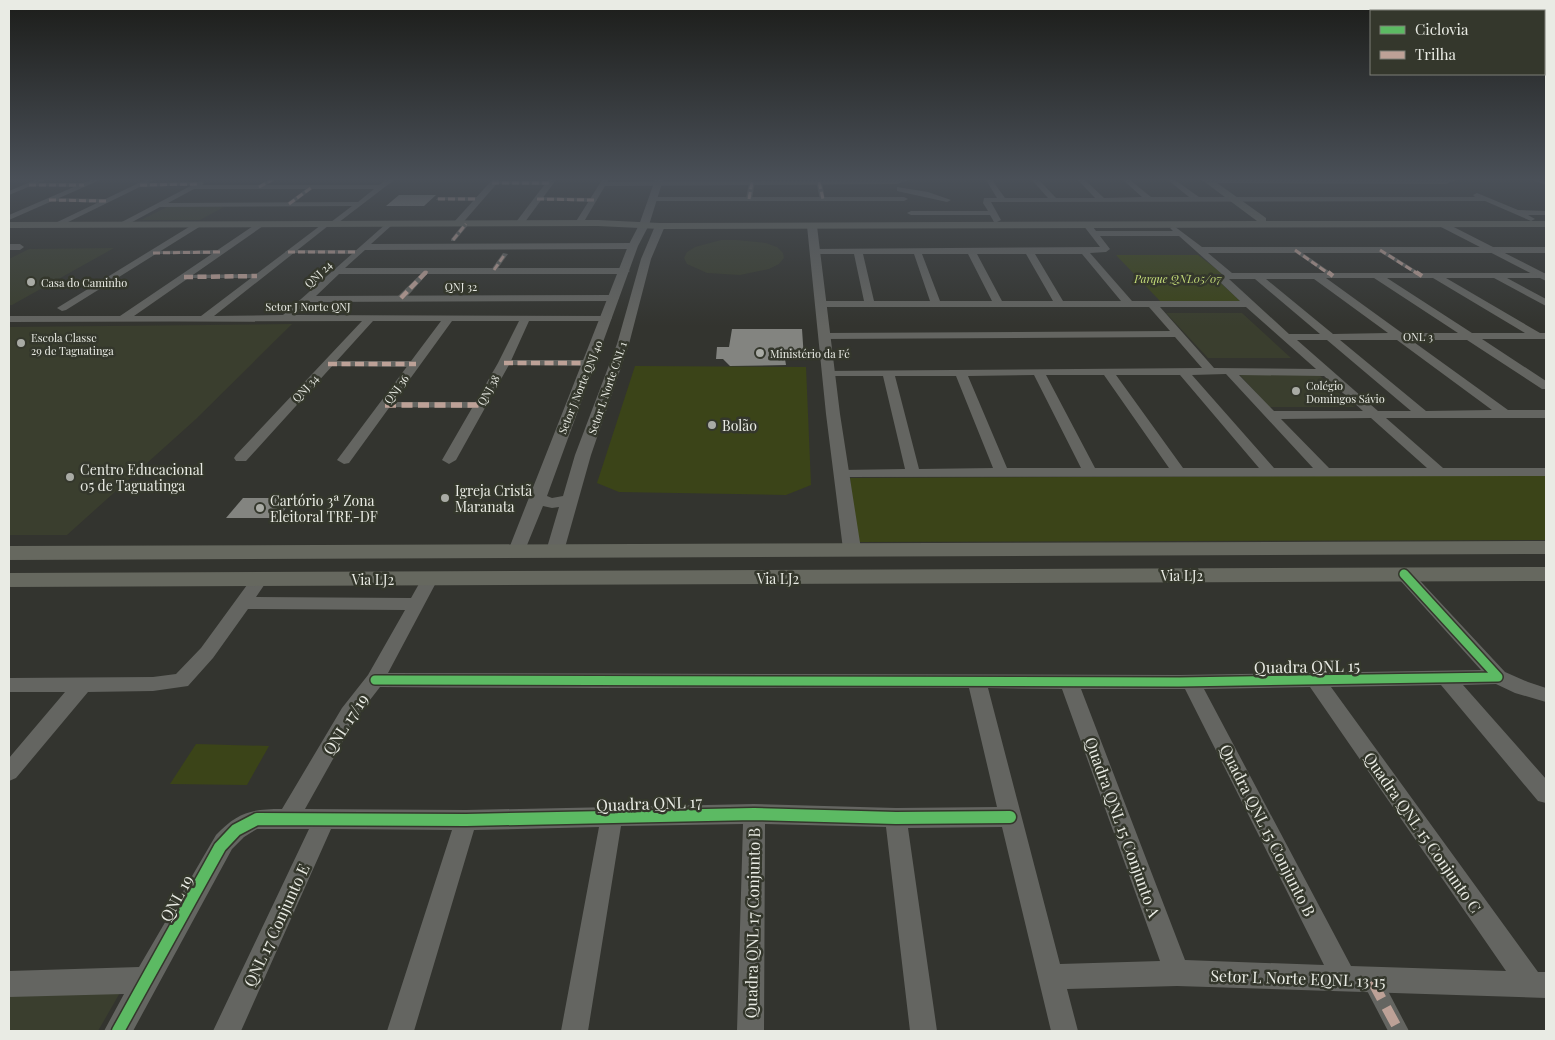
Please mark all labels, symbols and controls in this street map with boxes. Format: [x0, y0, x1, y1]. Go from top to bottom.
legend [1370, 10, 1545, 75]
text: Ciclovia [1415, 19, 1469, 39]
text: Trilha [1415, 44, 1456, 64]
street label: QNJ 24 [301, 257, 336, 291]
park label: Parque QNL05/07 [1133, 271, 1222, 286]
place label: Casa do Caminho [41, 275, 127, 290]
marker: Casa do Caminho [25, 276, 37, 288]
street label: QNJ 32 [445, 279, 477, 294]
street label: Setor J Norte QNJ [265, 299, 351, 314]
street label: ONL 3 [1403, 329, 1433, 344]
place label: Escola Classe 29 de Taguatinga [31, 330, 114, 358]
marker: Escola Classe 29 de Taguatinga [15, 337, 27, 349]
street label: Setor J Norte QNJ 40 [554, 338, 606, 436]
street label: Setor L Norte CNL 1 [584, 340, 630, 436]
place label: Ministério da Fé [770, 346, 850, 361]
marker: Ministério da Fé [754, 347, 766, 359]
street label: QNJ 34 [288, 371, 322, 405]
street label: QNJ 36 [380, 371, 412, 407]
street label: QNJ 38 [473, 372, 503, 408]
place label: Colégio Domingos Sávio [1306, 378, 1385, 406]
marker: Colégio Domingos Sávio [1290, 385, 1302, 397]
place label: Bolão [722, 416, 757, 435]
marker: Bolão [706, 419, 718, 431]
place label: Centro Educacional 05 de Taguatinga [80, 460, 204, 495]
marker: Centro Educacional 05 de Taguatinga [64, 471, 76, 483]
place label: Igreja Cristã Maranata [455, 481, 532, 516]
place label: Cartório 3ª Zona Eleitoral TRE-DF [270, 491, 378, 526]
marker: Igreja Cristã Maranata [439, 492, 451, 504]
marker: Cartório 3ª Zona Eleitoral TRE-DF [254, 502, 266, 514]
street label: Via LJ2 [1160, 566, 1203, 585]
street label: Via LJ2 [756, 569, 799, 588]
street label: Via LJ2 [351, 570, 394, 589]
street label: Quadra QNL 15 [1254, 655, 1360, 677]
street label: QNL 17/19 [317, 689, 373, 759]
street label: Quadra QNL 15 Conjunto A [1081, 734, 1166, 921]
street label: Quadra QNL 15 Conjunto B [1215, 740, 1321, 920]
street label: Quadra QNL 15 Conjunto C [1359, 747, 1487, 917]
street label: Quadra QNL 17 [596, 791, 703, 815]
street label: Quadra QNL 17 Conjunto B [740, 827, 764, 1019]
street label: QNL 17 Conjunto E [238, 860, 314, 990]
street label: QNL 19 [155, 871, 197, 925]
street label: Setor L Norte EQNL 13 15 [1210, 964, 1386, 992]

